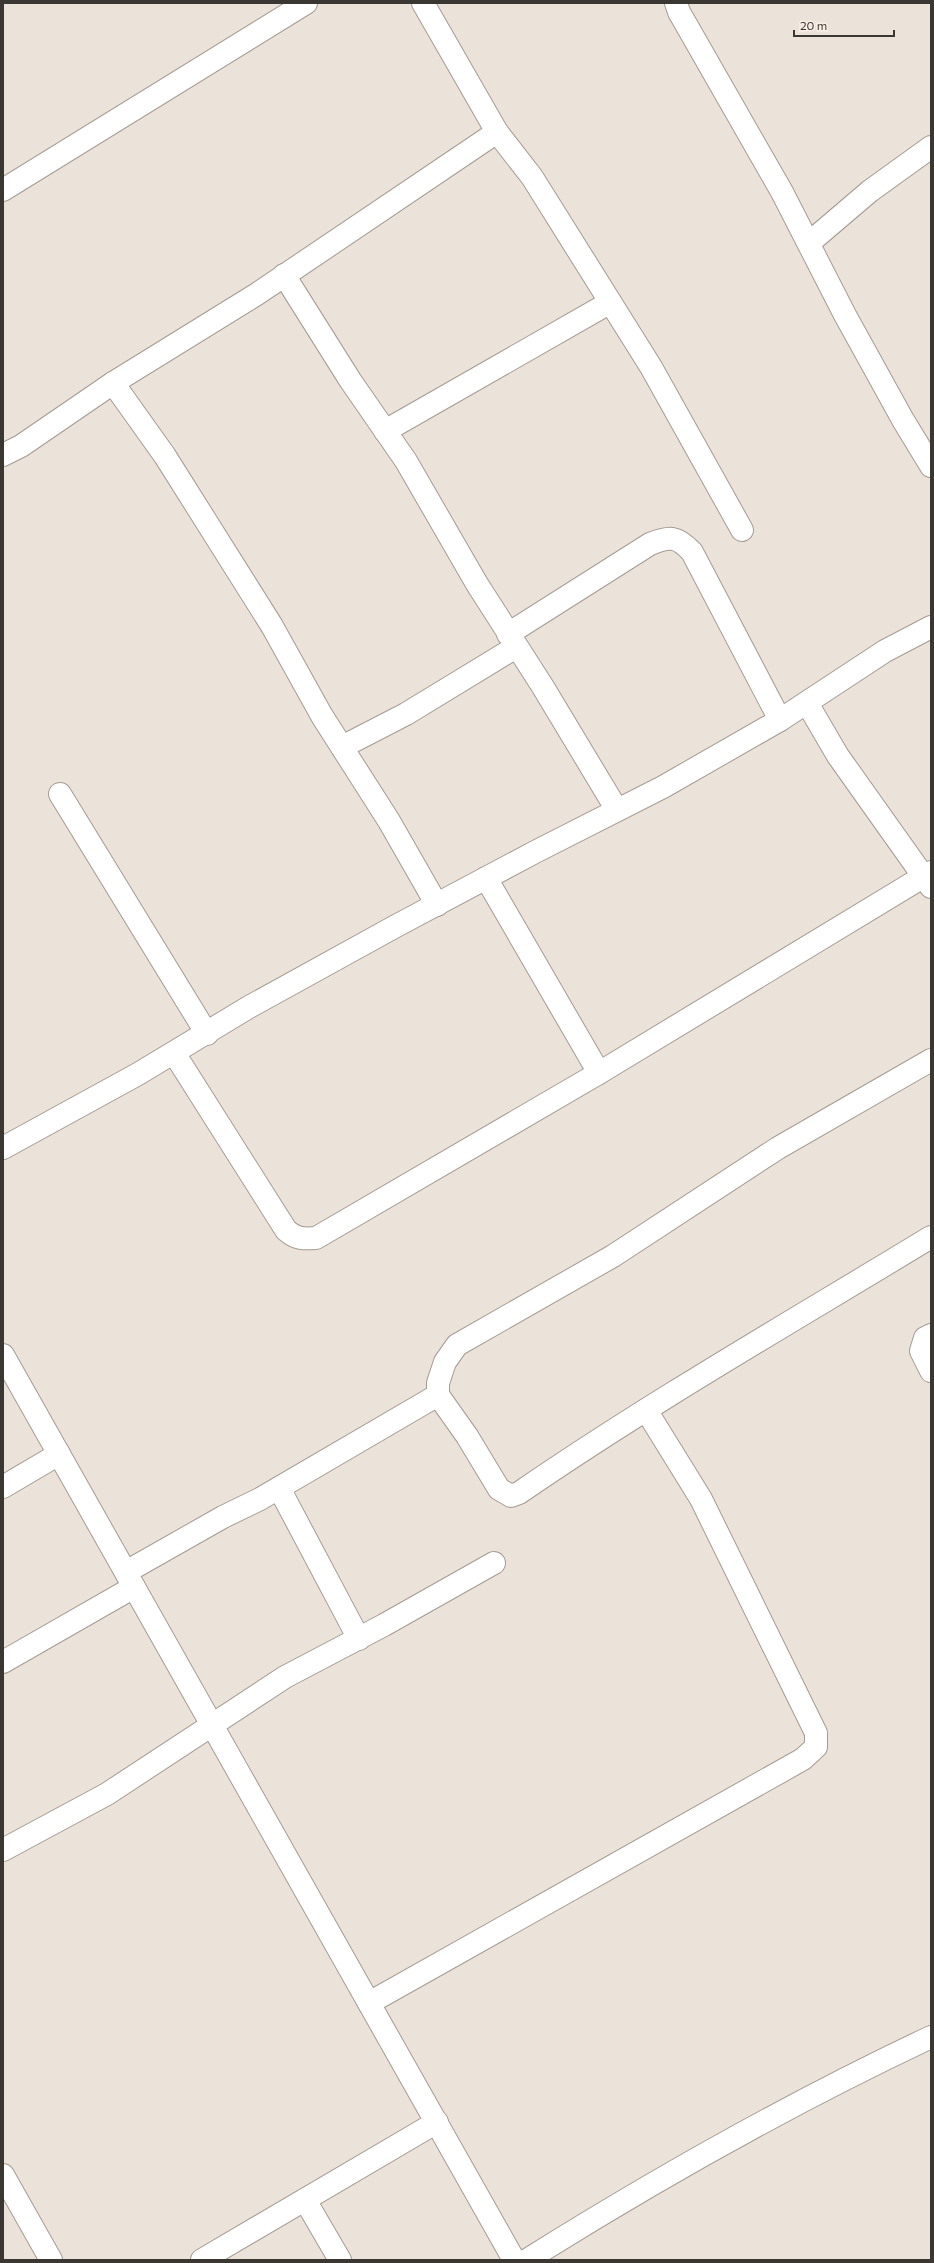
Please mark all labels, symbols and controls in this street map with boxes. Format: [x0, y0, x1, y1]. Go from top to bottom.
scale bar [794, 12, 894, 38]
text: 20 m [800, 18, 827, 32]

